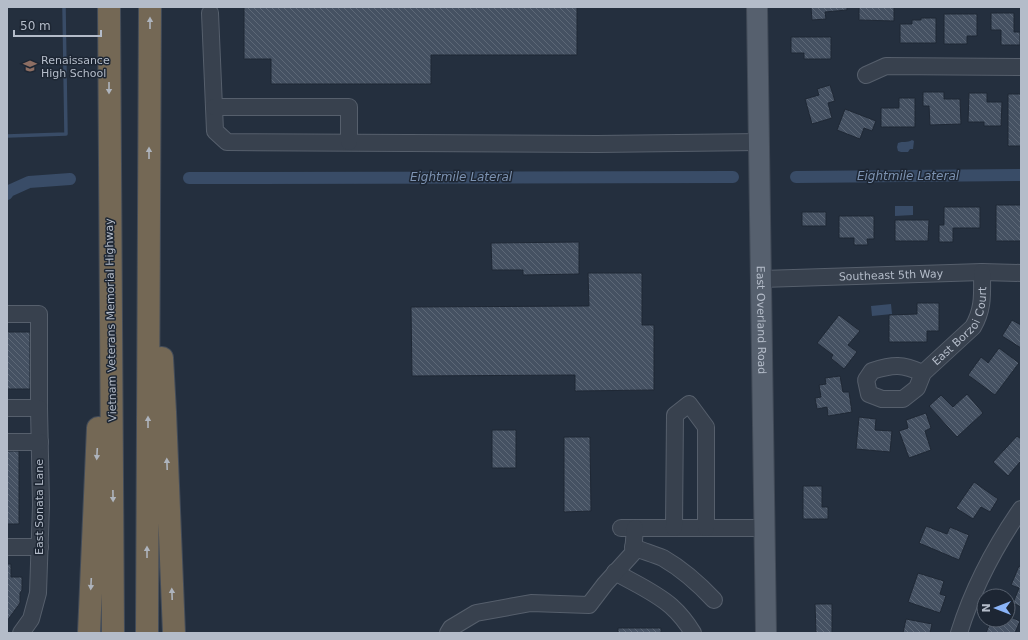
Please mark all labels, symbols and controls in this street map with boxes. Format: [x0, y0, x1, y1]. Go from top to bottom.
scale bar [14, 12, 101, 38]
one-way arrow [147, 16, 153, 29]
text: 50 m [20, 19, 51, 33]
place label: Renaissance High School [41, 54, 110, 80]
school or university icon: Renaissance High School [22, 58, 38, 74]
one-way arrow [106, 82, 112, 95]
one-way arrow [146, 146, 152, 159]
water label: Eightmile Lateral [857, 169, 960, 183]
water label: Eightmile Lateral [410, 170, 513, 184]
street label: Vietnam Veterans Memorial Highway [103, 218, 119, 422]
street label: East Overland Road [754, 266, 769, 374]
street label: Southeast 5th Way [839, 267, 944, 283]
street label: East Borzoi Court [929, 286, 989, 368]
one-way arrow [145, 415, 151, 428]
one-way arrow [94, 448, 100, 461]
one-way arrow [164, 458, 171, 470]
street label: East Sonata Lane [33, 459, 46, 555]
one-way arrow [110, 490, 116, 503]
one-way arrow [144, 545, 150, 558]
one-way arrow [88, 578, 94, 591]
one-way arrow [169, 588, 176, 600]
north arrow [976, 588, 1016, 628]
text: N [980, 603, 993, 613]

